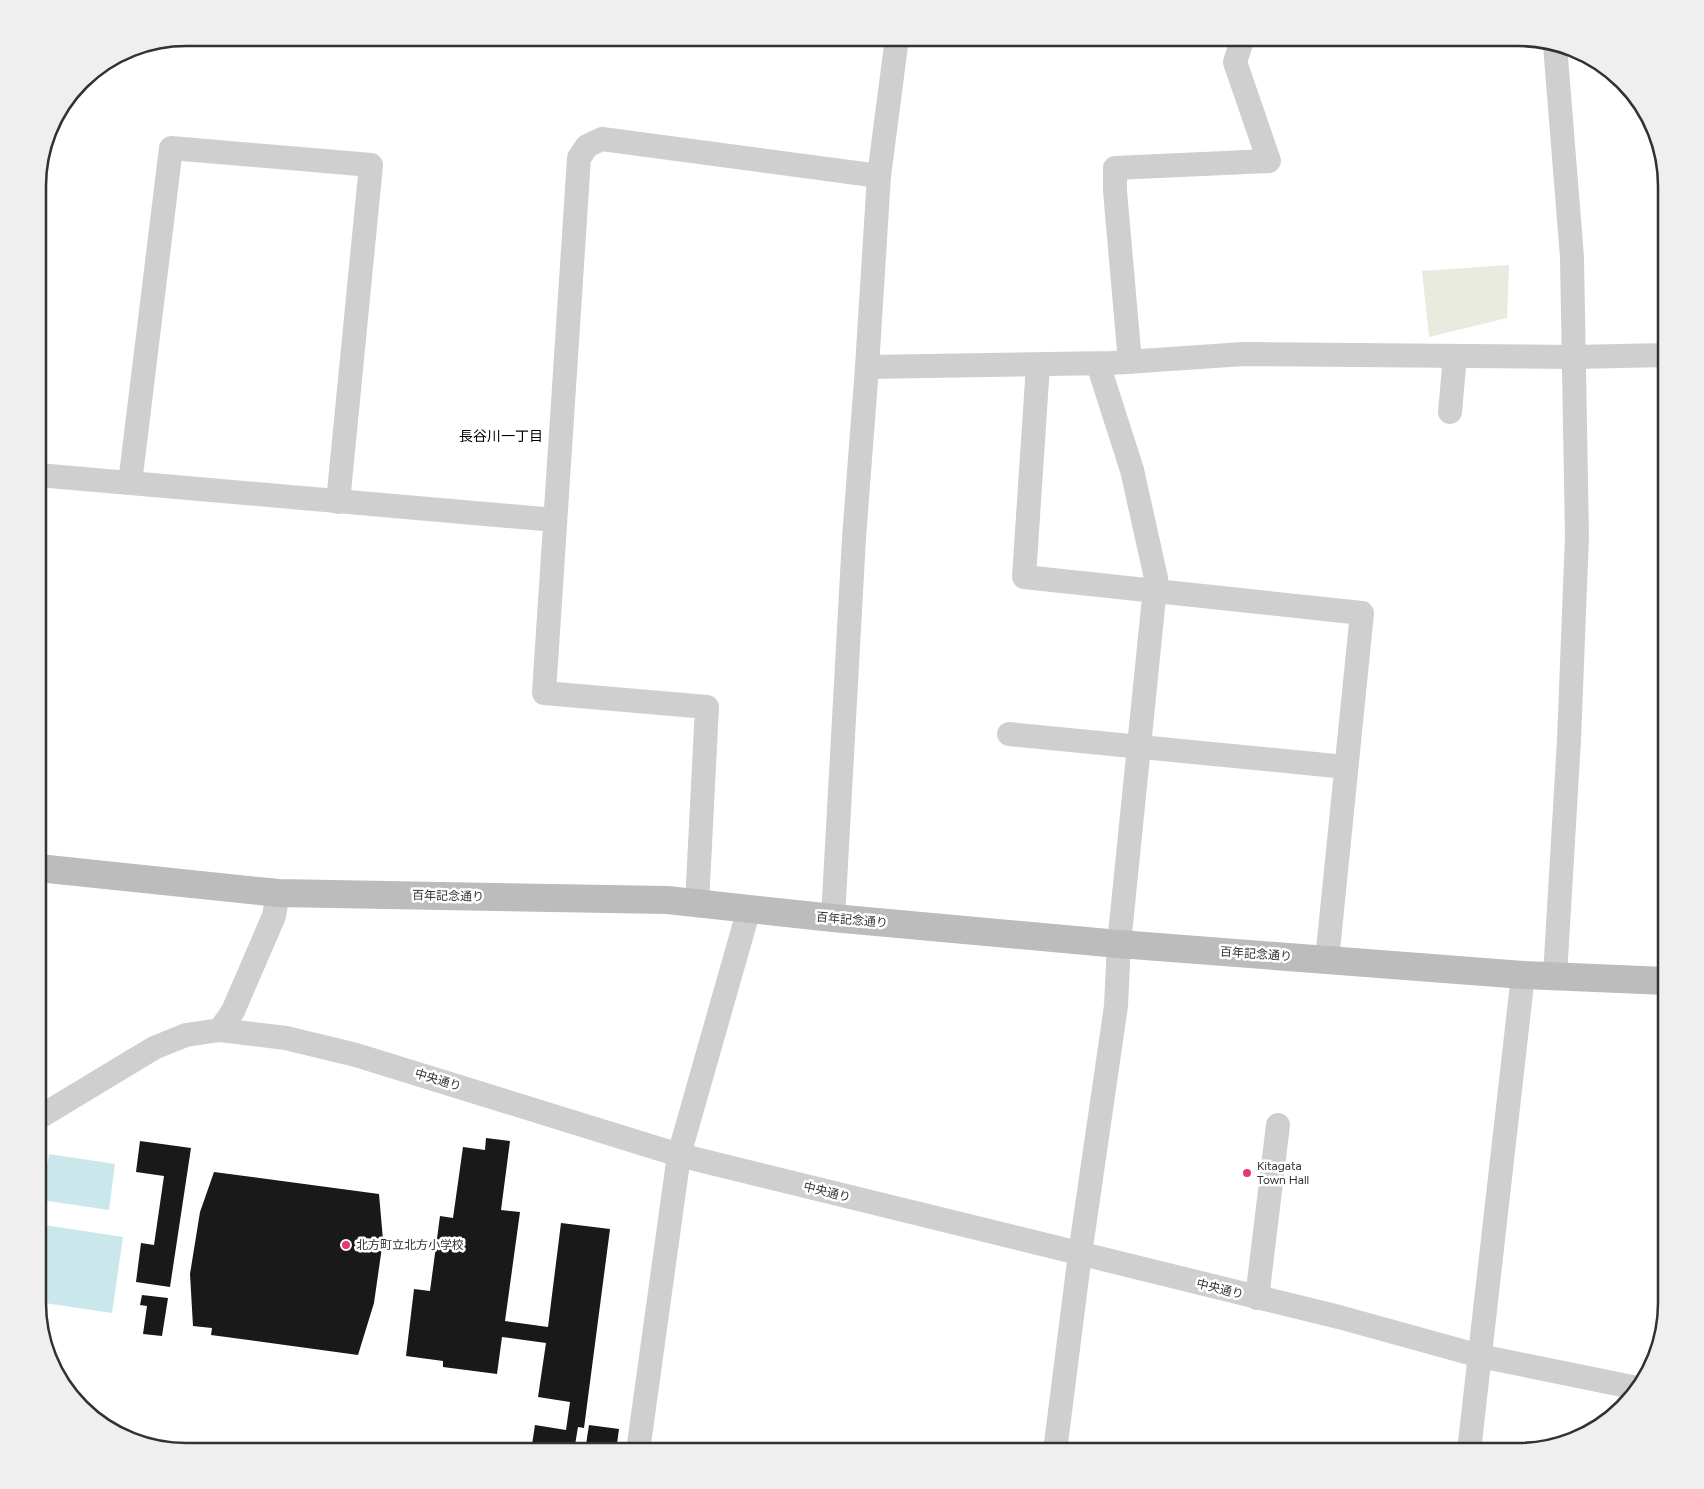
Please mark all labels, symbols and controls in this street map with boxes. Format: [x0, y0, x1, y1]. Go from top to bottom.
district label: 長谷川一丁目 [459, 428, 543, 445]
street label: 百年記念通り [412, 888, 484, 904]
street label: 百年記念通り [816, 910, 888, 930]
street label: 百年記念通り [1220, 945, 1292, 963]
street label: 中央通り [413, 1066, 463, 1094]
place label: Kitagata Town Hall [1257, 1159, 1309, 1187]
marker: Kitagata Town Hall [1241, 1167, 1253, 1179]
street label: 中央通り [802, 1179, 852, 1205]
place label: 北方町立北方小学校 [356, 1238, 464, 1252]
marker: 北方町立北方小学校 [340, 1239, 352, 1251]
street label: 中央通り [1195, 1276, 1245, 1302]

